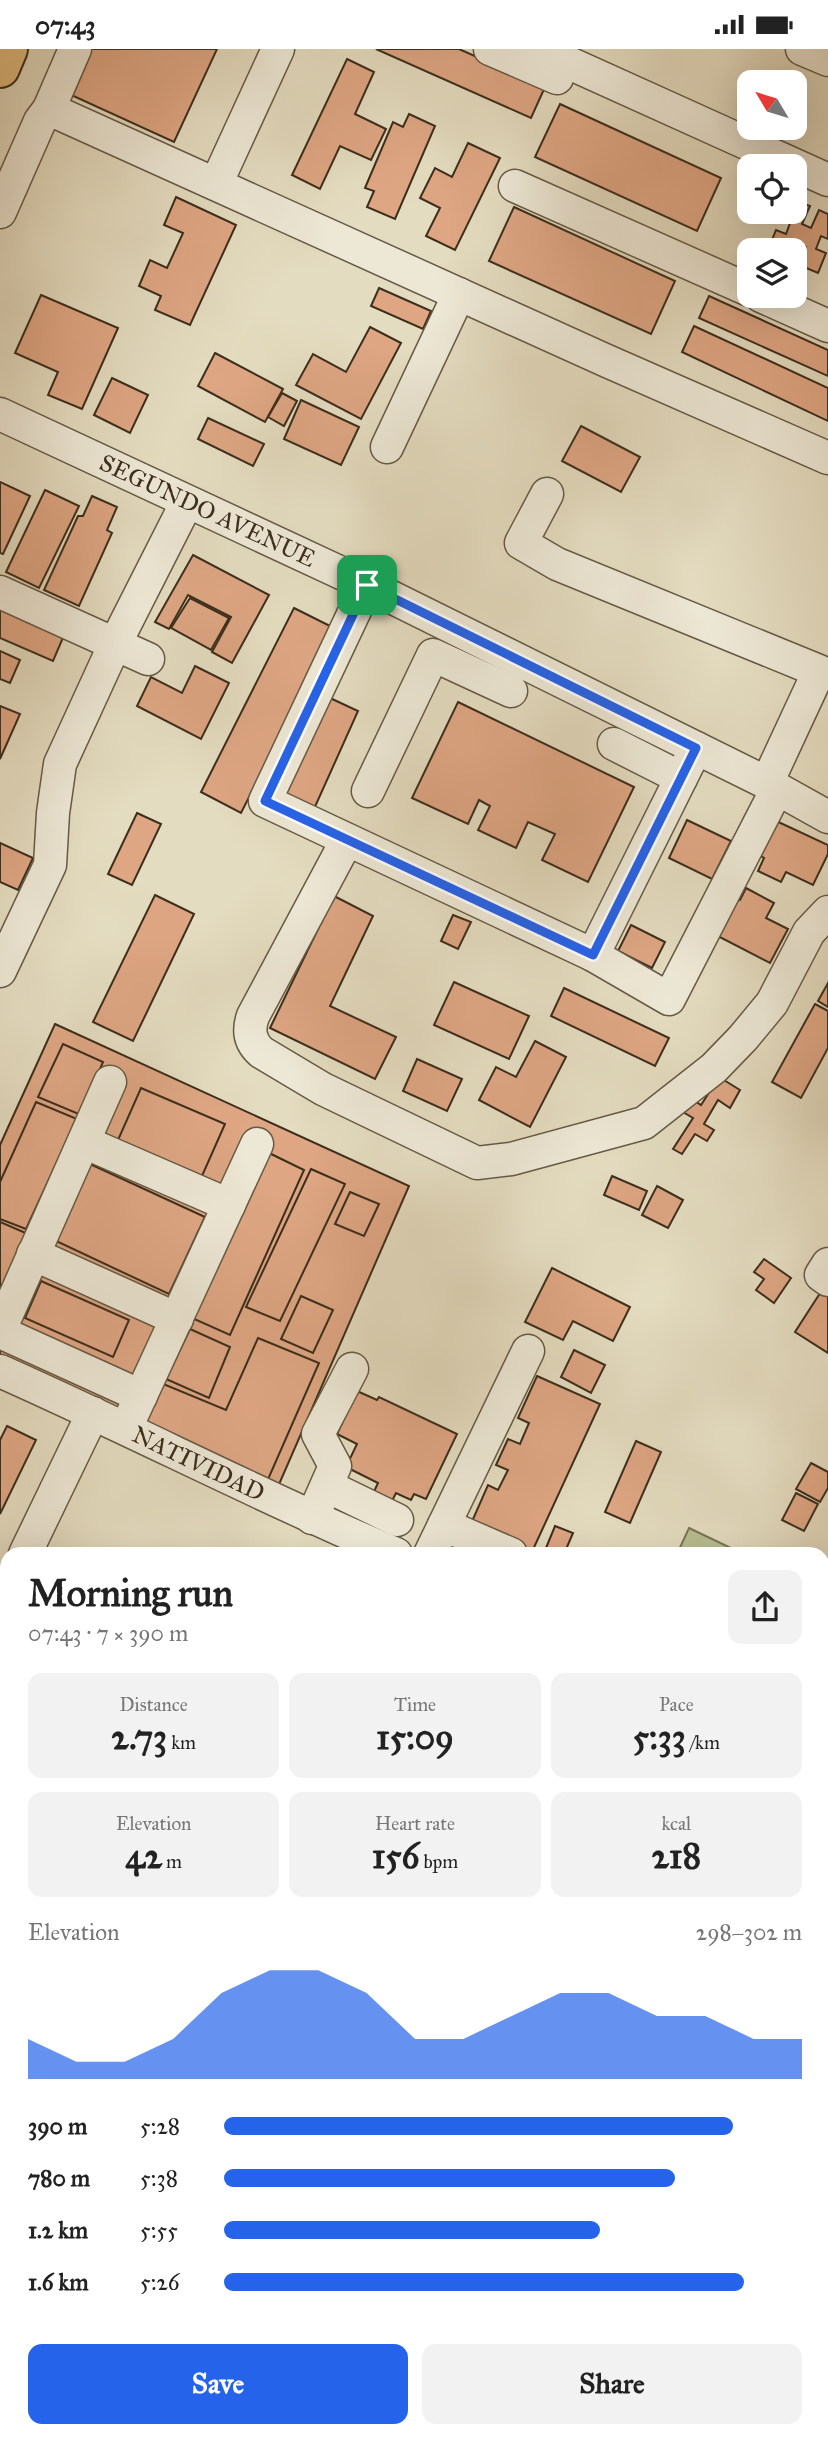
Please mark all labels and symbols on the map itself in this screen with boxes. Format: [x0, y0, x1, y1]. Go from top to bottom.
north arrow [737, 70, 807, 140]
street label: SEGUNDO AVENUE [95, 447, 320, 574]
pin [337, 555, 397, 615]
street label: NATIVIDAD [127, 1419, 269, 1508]

